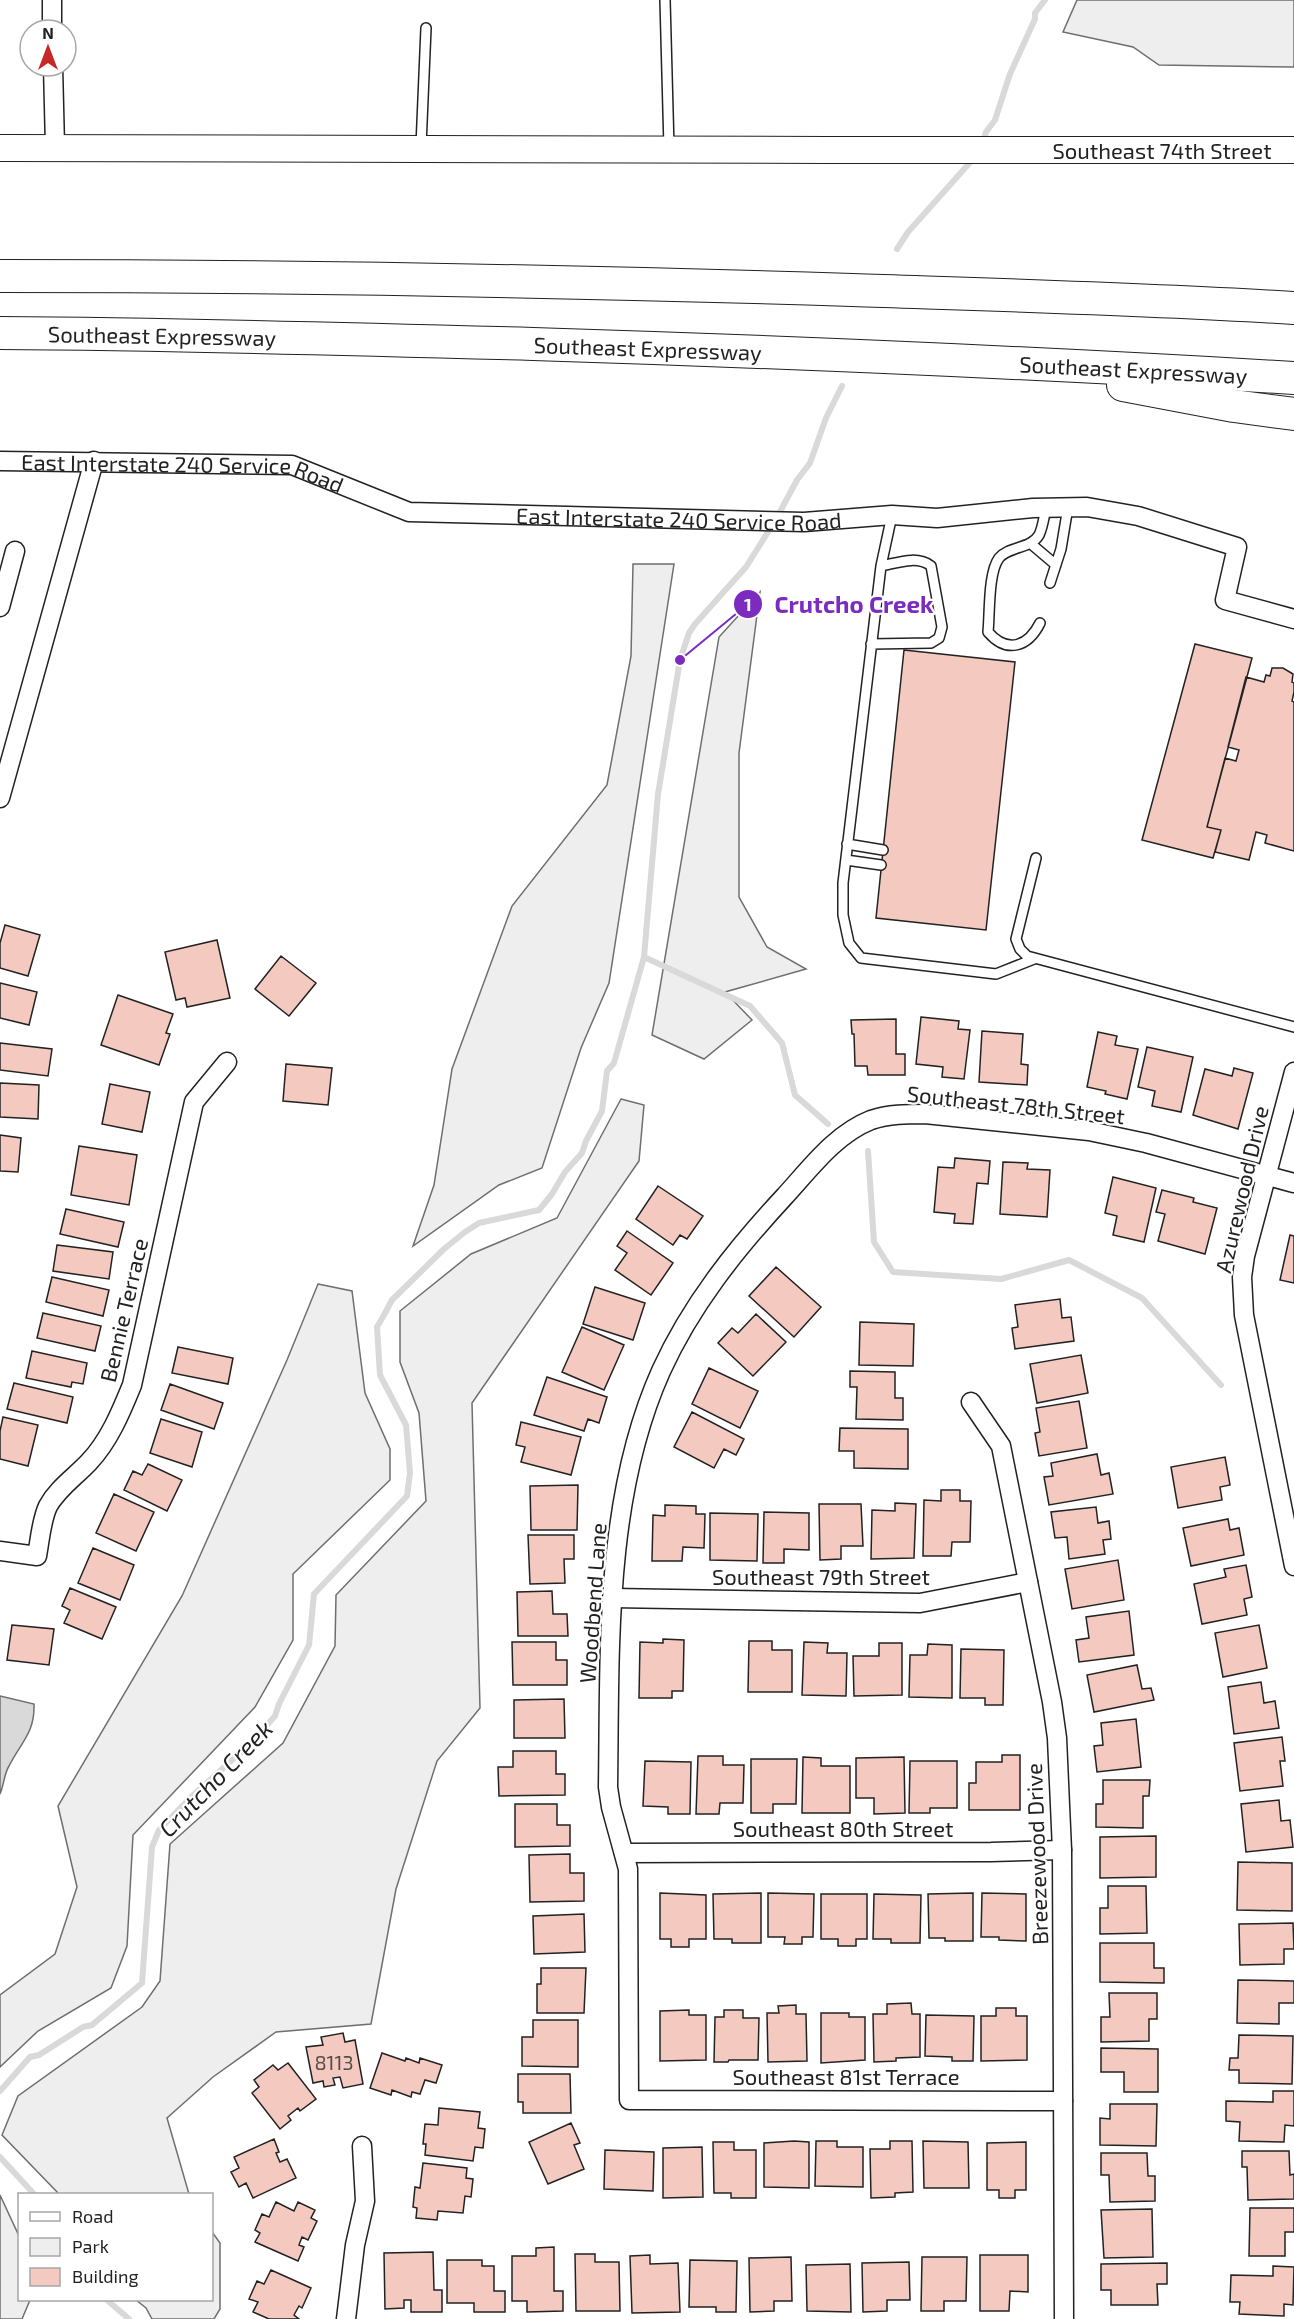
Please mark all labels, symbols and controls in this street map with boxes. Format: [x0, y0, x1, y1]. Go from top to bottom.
north arrow [18, 18, 78, 78]
text: N [42, 23, 54, 42]
street label: Southeast 74th Street [1052, 137, 1272, 163]
street label: Southeast Expressway [48, 320, 277, 350]
street label: Southeast Expressway [533, 331, 763, 365]
street label: Southeast Expressway [1019, 350, 1248, 388]
street label: East Interstate 240 Service Road [21, 448, 348, 497]
street label: East Interstate 240 Service Road [516, 502, 842, 535]
callout: Crutcho Creek [733, 583, 946, 625]
text: Crutcho Creek [774, 589, 934, 618]
text: 1 [744, 593, 752, 615]
street label: Southeast 78th Street [906, 1080, 1126, 1128]
street label: Azurewood Drive [1209, 1103, 1273, 1275]
street label: Bennie Terrace [94, 1235, 152, 1385]
street label: Woodbend Lane [573, 1522, 611, 1684]
street label: Southeast 79th Street [712, 1563, 930, 1589]
water label: Crutcho Creek [152, 1713, 278, 1843]
street label: Breezewood Drive [1020, 1763, 1052, 1945]
street label: Southeast 80th Street [733, 1815, 953, 1841]
house number: 8113 [314, 2050, 354, 2074]
street label: Southeast 81st Terrace [732, 2063, 960, 2089]
legend [18, 2193, 213, 2301]
text: Road [72, 2205, 113, 2227]
text: Park [72, 2235, 109, 2257]
text: Building [72, 2265, 139, 2287]

